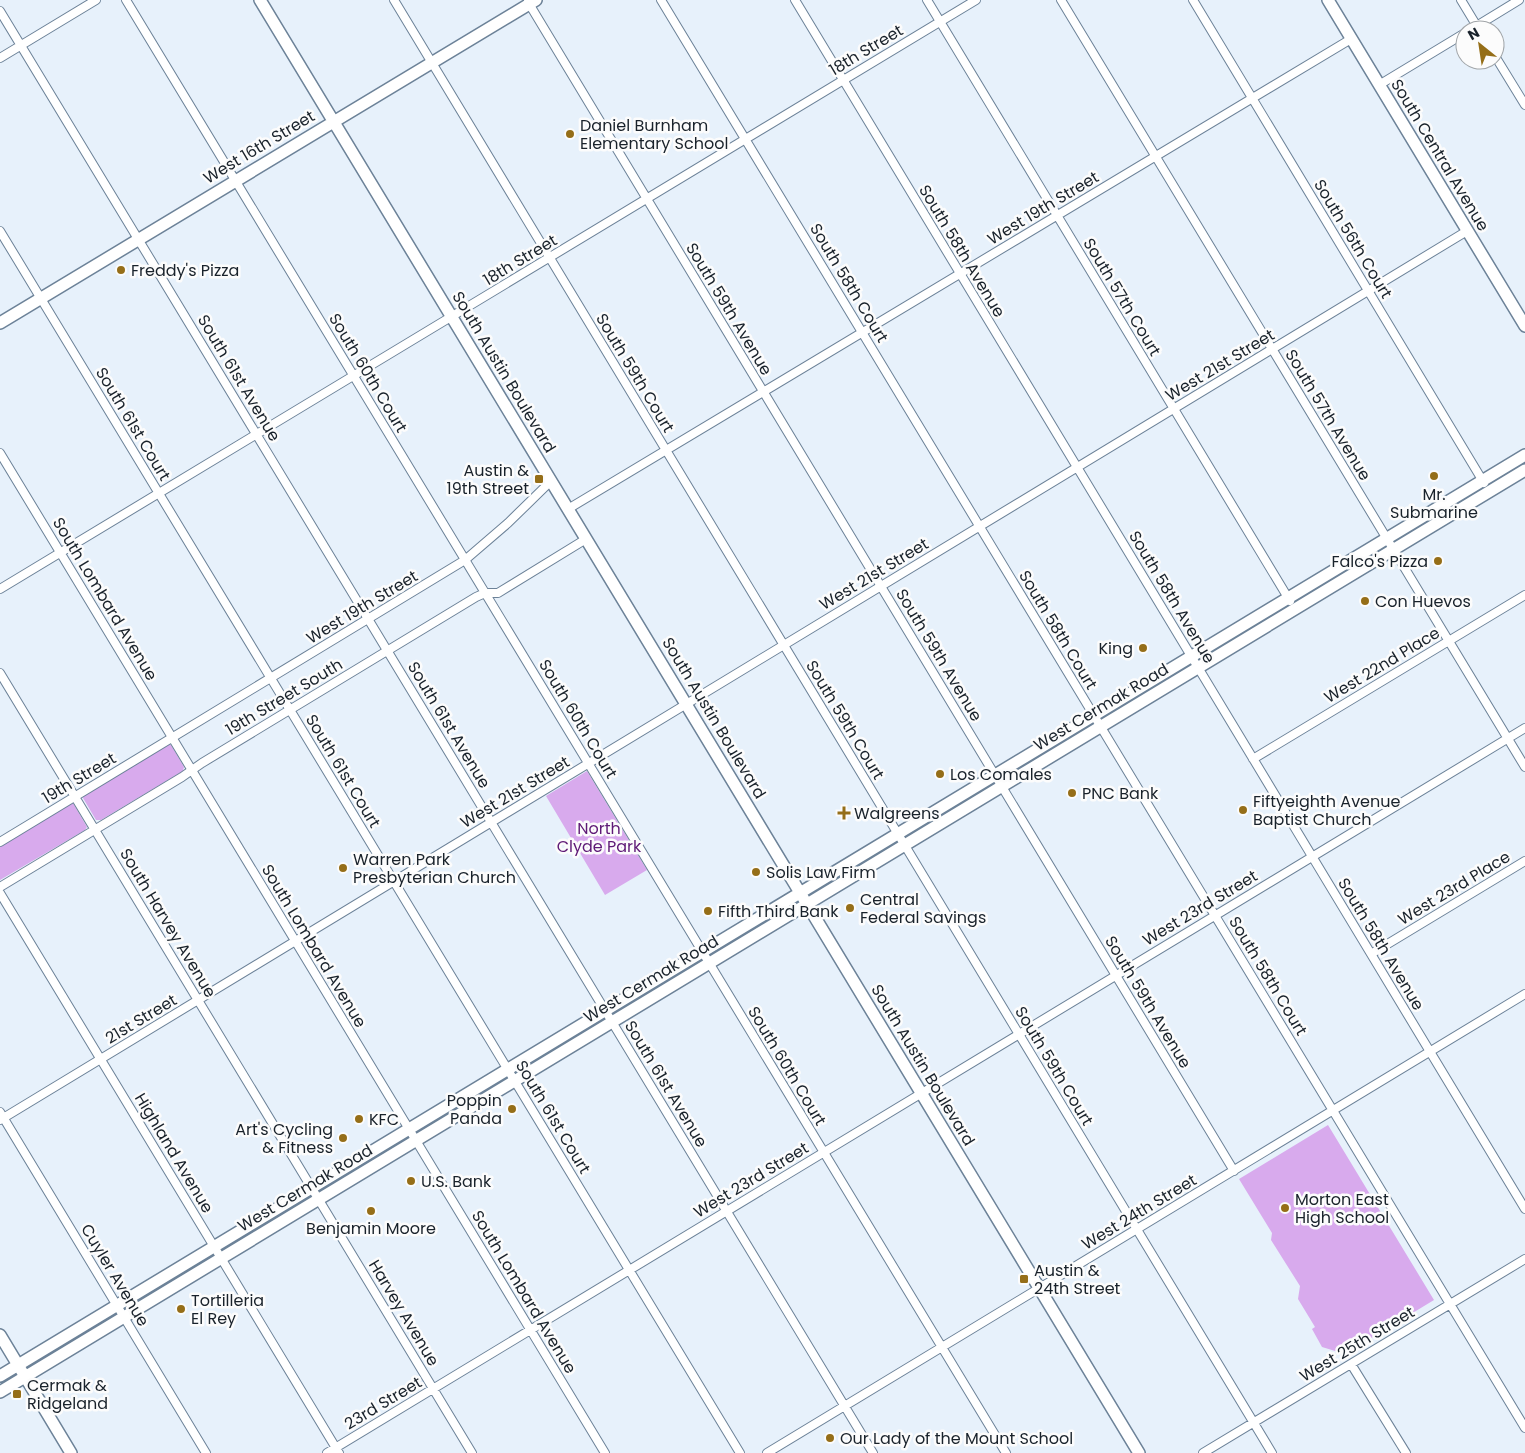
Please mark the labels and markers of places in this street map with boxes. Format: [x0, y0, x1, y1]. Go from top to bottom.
place label: Daniel Burnham Elementary School [580, 114, 728, 155]
marker: Daniel Burnham Elementary School [564, 128, 576, 140]
place label: Freddy's Pizza [131, 259, 239, 282]
marker: Freddy's Pizza [115, 264, 127, 276]
place label: Austin & 19th Street [447, 459, 529, 500]
marker: Mr. Submarine [1428, 470, 1440, 482]
marker: Austin & 19th Street [533, 473, 545, 485]
place label: Mr. Submarine [1390, 483, 1478, 524]
place label: Falco's Pizza [1331, 550, 1428, 573]
marker: Falco's Pizza [1432, 555, 1444, 567]
place label: Con Huevos [1375, 590, 1471, 613]
marker: Con Huevos [1359, 595, 1371, 607]
place label: King [1098, 637, 1133, 660]
marker: King [1137, 642, 1149, 654]
place label: Los Comales [950, 763, 1052, 786]
marker: Los Comales [934, 768, 946, 780]
place label: PNC Bank [1082, 782, 1159, 805]
marker: PNC Bank [1066, 787, 1078, 799]
place label: Fiftyeighth Avenue Baptist Church [1253, 790, 1401, 831]
place label: Walgreens [854, 802, 940, 825]
marker: Fiftyeighth Avenue Baptist Church [1237, 804, 1249, 816]
marker: Walgreens [838, 807, 850, 819]
place label: Warren Park Presbyterian Church [353, 848, 516, 889]
place label: Solis Law Firm [766, 861, 876, 884]
marker: Warren Park Presbyterian Church [337, 862, 349, 874]
marker: Solis Law Firm [750, 866, 762, 878]
place label: Central Federal Savings [860, 888, 986, 929]
place label: Fifth Third Bank [718, 900, 839, 923]
marker: Central Federal Savings [844, 902, 856, 914]
marker: Fifth Third Bank [702, 905, 714, 917]
place label: Poppin Panda [447, 1089, 502, 1130]
marker: Poppin Panda [506, 1103, 518, 1115]
place label: KFC [369, 1108, 399, 1131]
marker: KFC [353, 1113, 365, 1125]
place label: Art's Cycling & Fitness [235, 1118, 333, 1159]
marker: Art's Cycling & Fitness [337, 1132, 349, 1144]
place label: U.S. Bank [421, 1170, 492, 1193]
marker: U.S. Bank [405, 1175, 417, 1187]
place label: Morton East High School [1295, 1188, 1389, 1229]
marker: Morton East High School [1279, 1202, 1291, 1214]
marker: Benjamin Moore [365, 1205, 377, 1217]
place label: Benjamin Moore [306, 1217, 436, 1240]
place label: Austin & 24th Street [1034, 1259, 1121, 1300]
marker: Austin & 24th Street [1018, 1273, 1030, 1285]
place label: Tortilleria El Rey [191, 1289, 264, 1330]
marker: Tortilleria El Rey [175, 1303, 187, 1315]
place label: Cermak & Ridgeland [27, 1374, 108, 1415]
marker: Cermak & Ridgeland [11, 1388, 23, 1400]
place label: Our Lady of the Mount School [840, 1427, 1073, 1450]
marker: Our Lady of the Mount School [824, 1432, 836, 1444]

